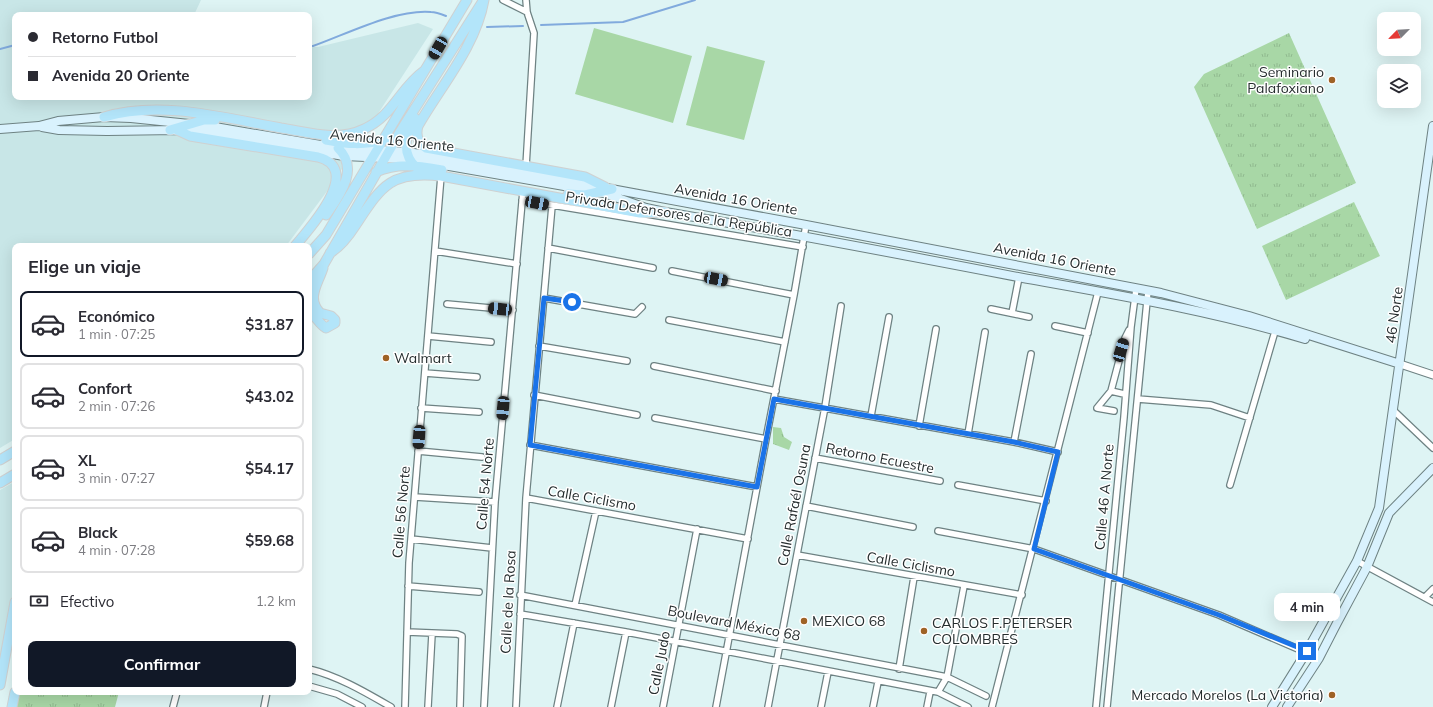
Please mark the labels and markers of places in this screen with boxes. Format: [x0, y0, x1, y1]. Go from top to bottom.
place label: Seminario Palafoxiano [1247, 63, 1324, 97]
marker: Seminario Palafoxiano [1327, 75, 1337, 85]
place label: Walmart [394, 349, 452, 367]
marker: Walmart [381, 353, 391, 363]
place label: MEXICO 68 [812, 612, 885, 630]
place label: CARLOS F.PETERSER COLOMBRES [932, 614, 1073, 648]
marker: MEXICO 68 [799, 616, 809, 626]
marker: CARLOS F.PETERSER COLOMBRES [919, 626, 929, 636]
place label: Mercado Morelos (La Victoria) [1131, 686, 1324, 704]
marker: Mercado Morelos (La Victoria) [1327, 690, 1337, 700]

